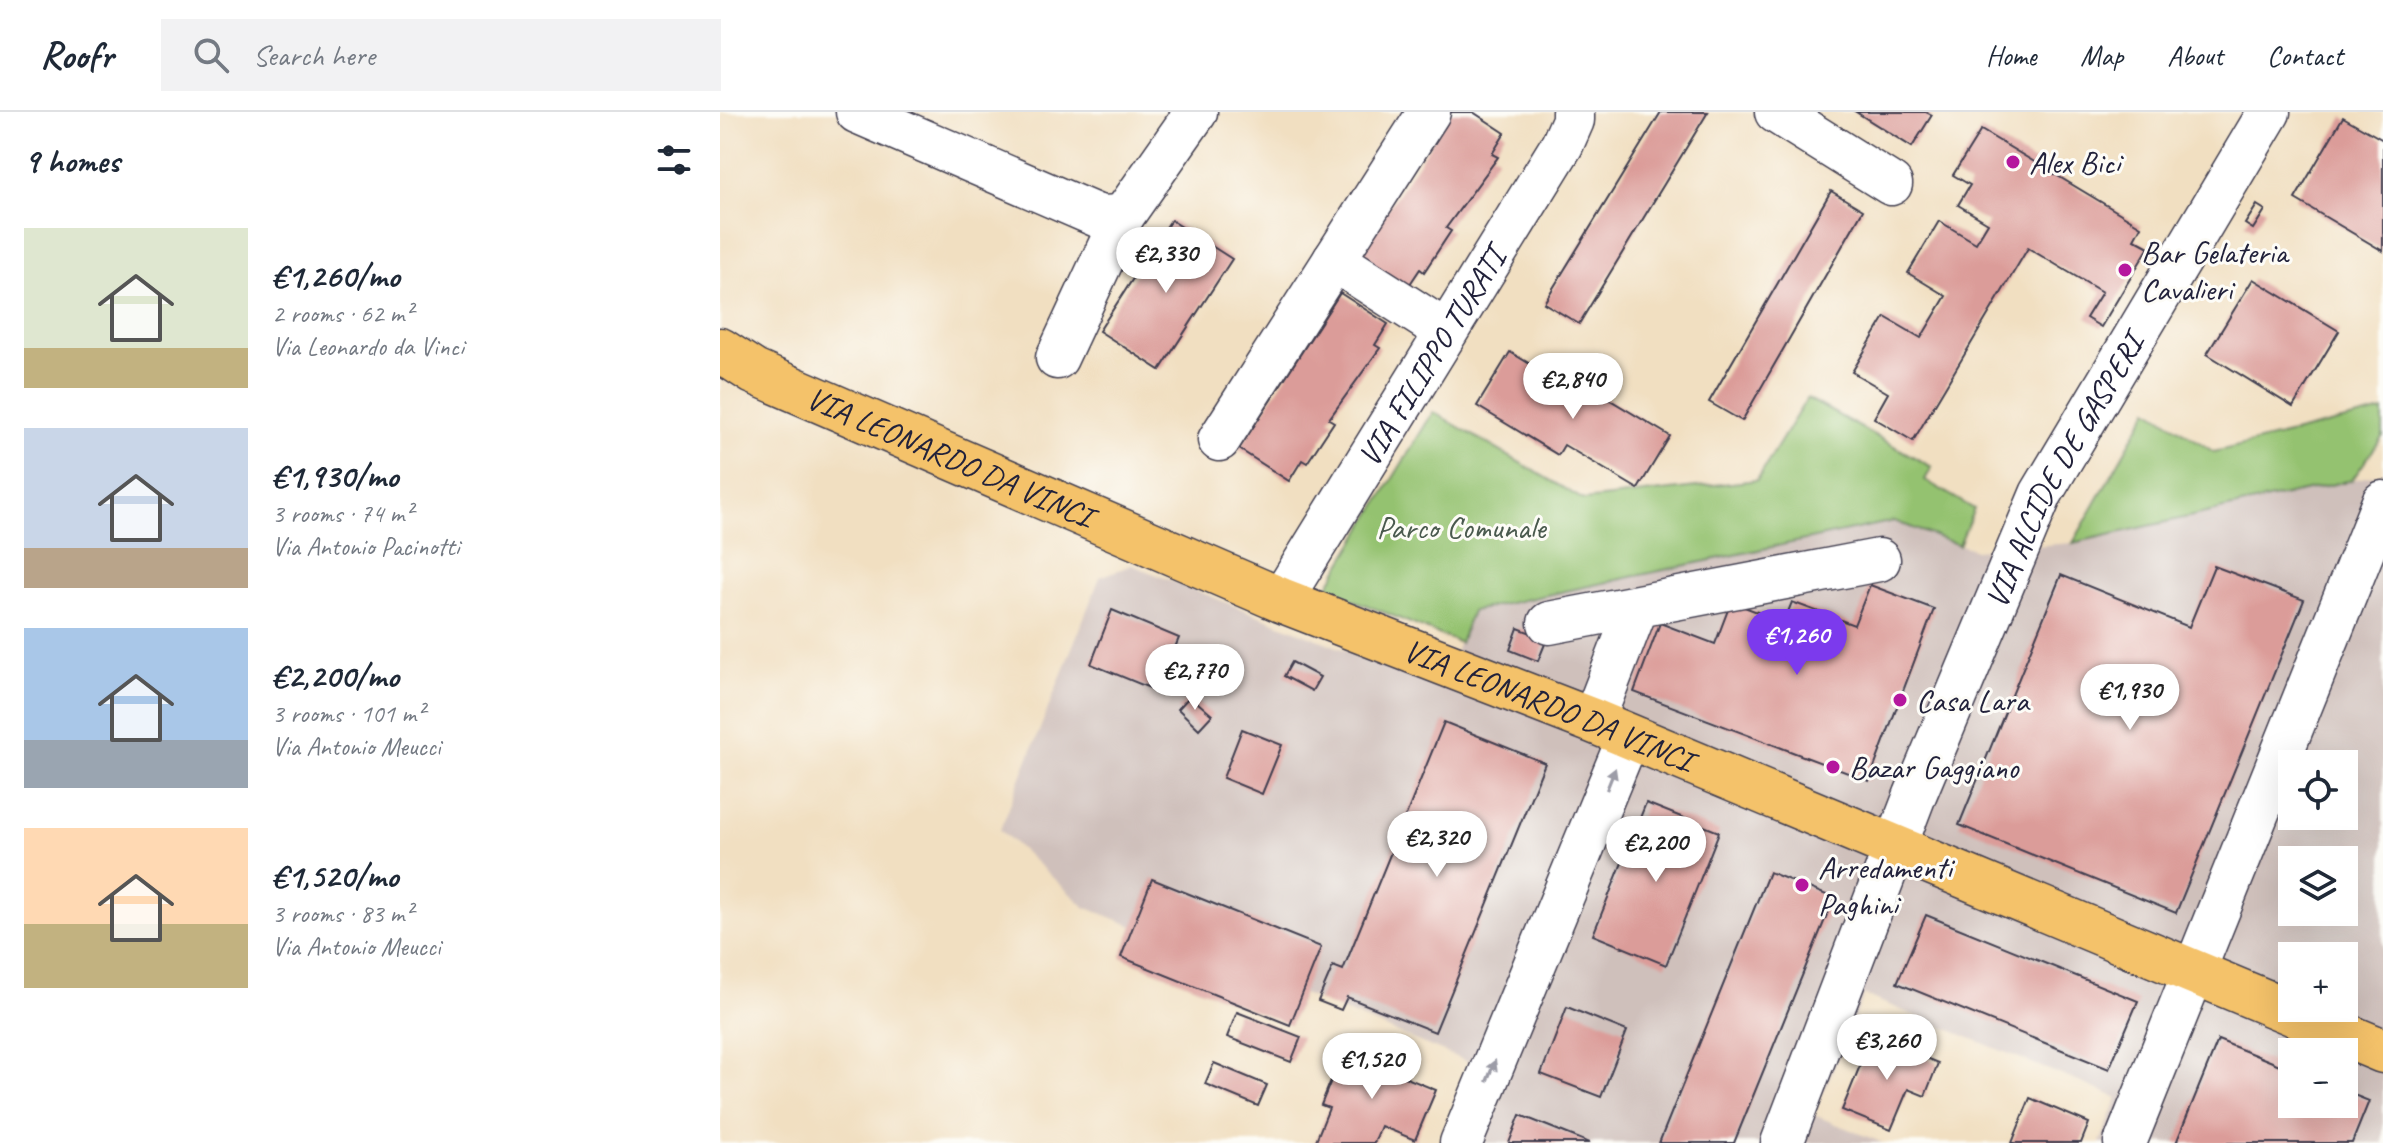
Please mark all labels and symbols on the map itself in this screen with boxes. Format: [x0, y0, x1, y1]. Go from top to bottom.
place label: Alex Bici [2029, 142, 2124, 183]
marker: Alex Bici [2004, 153, 2022, 171]
pin: €2,330 [1101, 227, 1231, 295]
place label: Bar Gelateria Cavalieri [2141, 232, 2290, 310]
street label: VIA FILIPPO TURATI [1349, 235, 1518, 474]
marker: Bar Gelateria Cavalieri [2116, 261, 2134, 279]
street label: VIA ALCIDE DE GASPERI [1976, 321, 2156, 614]
pin: €2,840 [1508, 353, 1638, 421]
street label: VIA LEONARDO DA VINCI [801, 377, 1105, 539]
park label: Parco Comunale [1377, 507, 1548, 548]
pin: €1,260 [1732, 609, 1862, 677]
street label: VIA LEONARDO DA VINCI [1398, 630, 1704, 784]
pin: €2,770 [1130, 644, 1260, 712]
pin: €1,930 [2065, 664, 2195, 732]
place label: Casa Lara [1916, 680, 2031, 721]
marker: Casa Lara [1891, 691, 1909, 709]
place label: Bazar Gaggiano [1849, 747, 2020, 788]
marker: Bazar Gaggiano [1824, 758, 1842, 776]
one-way arrow [1605, 767, 1618, 791]
pin: €2,320 [1372, 811, 1502, 879]
pin: €2,200 [1591, 816, 1721, 884]
place label: Arredamenti Paghini [1818, 847, 1956, 925]
marker: Arredamenti Paghini [1793, 876, 1811, 894]
pin: €3,260 [1822, 1014, 1952, 1082]
pin: €1,520 [1307, 1033, 1437, 1101]
one-way arrow [1484, 1059, 1497, 1083]

